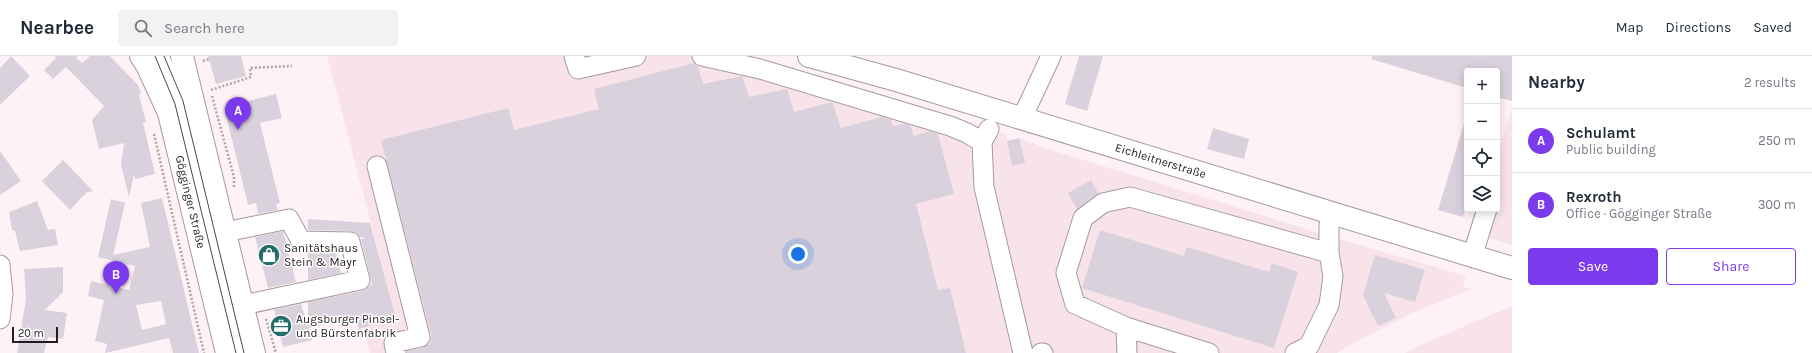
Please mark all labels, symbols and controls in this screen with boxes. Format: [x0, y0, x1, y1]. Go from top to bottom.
search box [118, 10, 398, 46]
text: Nearbee [20, 17, 94, 39]
icon: search [132, 17, 154, 39]
text: Search here [164, 19, 245, 37]
text: Map [1616, 19, 1644, 36]
text: Directions [1666, 19, 1731, 36]
text: Saved [1753, 19, 1792, 36]
map controls [1464, 68, 1500, 212]
button: + [1464, 68, 1500, 104]
text: Nearby [1528, 72, 1585, 92]
text: 2 results [1744, 75, 1796, 90]
pin: A [225, 97, 251, 130]
button: − [1464, 104, 1500, 140]
text: Schulamt [1566, 124, 1636, 142]
text: A [1537, 133, 1545, 148]
text: 250 m [1758, 133, 1796, 148]
street label: Eichleitnerstraße [1113, 140, 1208, 181]
button: locate [1464, 140, 1500, 176]
text: Public building [1566, 142, 1656, 157]
street label: Gögginger Straße [172, 154, 208, 250]
button: layers [1464, 176, 1500, 212]
text: Rexroth [1566, 188, 1622, 206]
text: B [1537, 197, 1545, 212]
text: 300 m [1758, 197, 1796, 212]
text: Office · Gögginger Straße [1566, 206, 1712, 221]
place label: Sanitätshaus Stein & Mayr [284, 241, 358, 269]
shop icon: Sanitätshaus Stein & Mayr [256, 242, 282, 268]
your location [788, 244, 808, 264]
button: Save [1528, 248, 1658, 285]
button: Share [1666, 248, 1796, 285]
pin: B [103, 261, 129, 294]
place label: Augsburger Pinsel- und Bürstenfabrik [296, 312, 399, 340]
office icon: Augsburger Pinsel- und Bürstenfabrik [268, 313, 294, 339]
scale bar [12, 325, 58, 344]
text: 20 m [18, 327, 44, 340]

